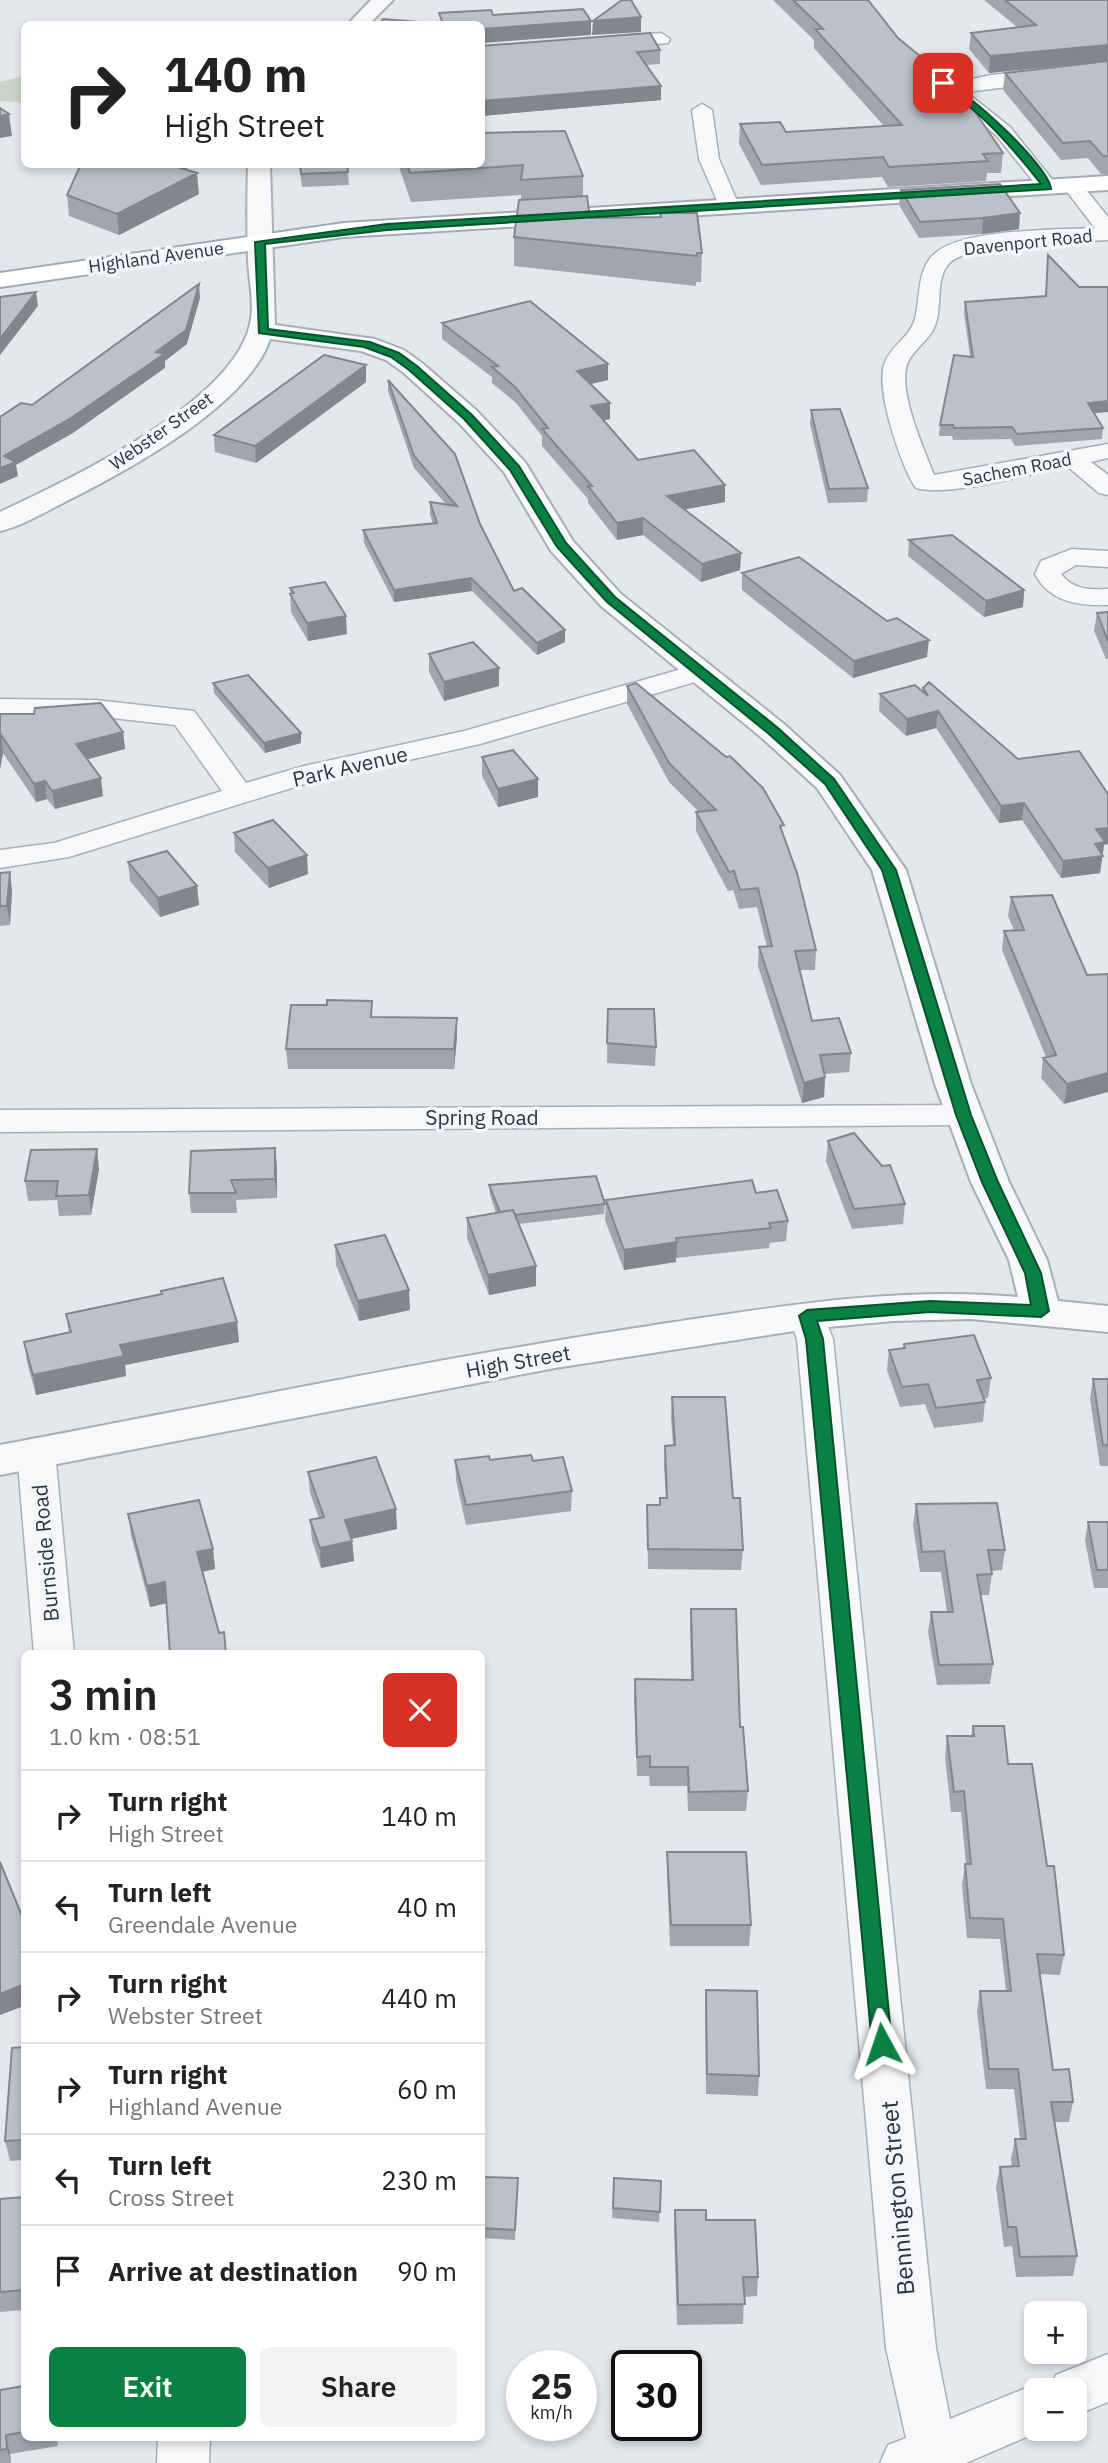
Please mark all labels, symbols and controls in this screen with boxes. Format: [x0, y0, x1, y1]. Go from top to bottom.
text: 140 m [164, 42, 308, 105]
icon: right [49, 49, 140, 140]
pin [913, 53, 973, 113]
icon: arrive [924, 64, 962, 102]
text: High Street [164, 104, 325, 146]
street label: Davenport Road [962, 224, 1094, 260]
street label: Highland Avenue [87, 236, 225, 278]
street label: Webster Street [105, 387, 217, 475]
street label: Sachem Road [961, 447, 1073, 491]
street label: Park Avenue [290, 739, 410, 793]
street label: Spring Road [425, 1103, 539, 1131]
street label: High Street [464, 1338, 572, 1384]
street label: Burnside Road [25, 1483, 65, 1623]
text: 3 min [49, 1667, 158, 1722]
button: close [383, 1673, 457, 1747]
text: 1.0 km · 08:51 [49, 1721, 201, 1751]
text: Turn right [108, 1784, 227, 1818]
icon: right [49, 1797, 87, 1835]
text: 140 m [381, 1799, 457, 1833]
text: High Street [108, 1818, 224, 1848]
text: Turn left [108, 1875, 211, 1909]
icon: left [49, 1888, 87, 1926]
text: 40 m [397, 1890, 457, 1924]
text: Greendale Avenue [108, 1909, 297, 1939]
text: Turn right [108, 1966, 227, 2000]
icon: right [49, 1979, 87, 2017]
text: 440 m [381, 1981, 457, 2015]
text: Webster Street [108, 2000, 263, 2030]
position arrow [845, 2007, 919, 2081]
text: Turn right [108, 2057, 227, 2091]
icon: right [49, 2070, 87, 2108]
text: 60 m [397, 2072, 457, 2106]
text: Highland Avenue [108, 2091, 282, 2121]
street label: Bennington Street [873, 2099, 921, 2297]
text: Turn left [108, 2148, 211, 2182]
icon: left [49, 2161, 87, 2199]
text: 230 m [381, 2163, 457, 2197]
text: Cross Street [108, 2182, 234, 2212]
icon: arrive [49, 2252, 87, 2290]
text: Arrive at destination [108, 2254, 358, 2288]
text: 90 m [397, 2254, 457, 2288]
map controls [1024, 2301, 1087, 2441]
button: + [1024, 2301, 1087, 2364]
button: Exit [49, 2347, 246, 2427]
button: Share [260, 2347, 457, 2427]
speed limit sign: 30 [611, 2350, 702, 2441]
text: 25 [530, 2363, 573, 2409]
button: − [1024, 2378, 1087, 2441]
text: km/h [530, 2401, 573, 2424]

